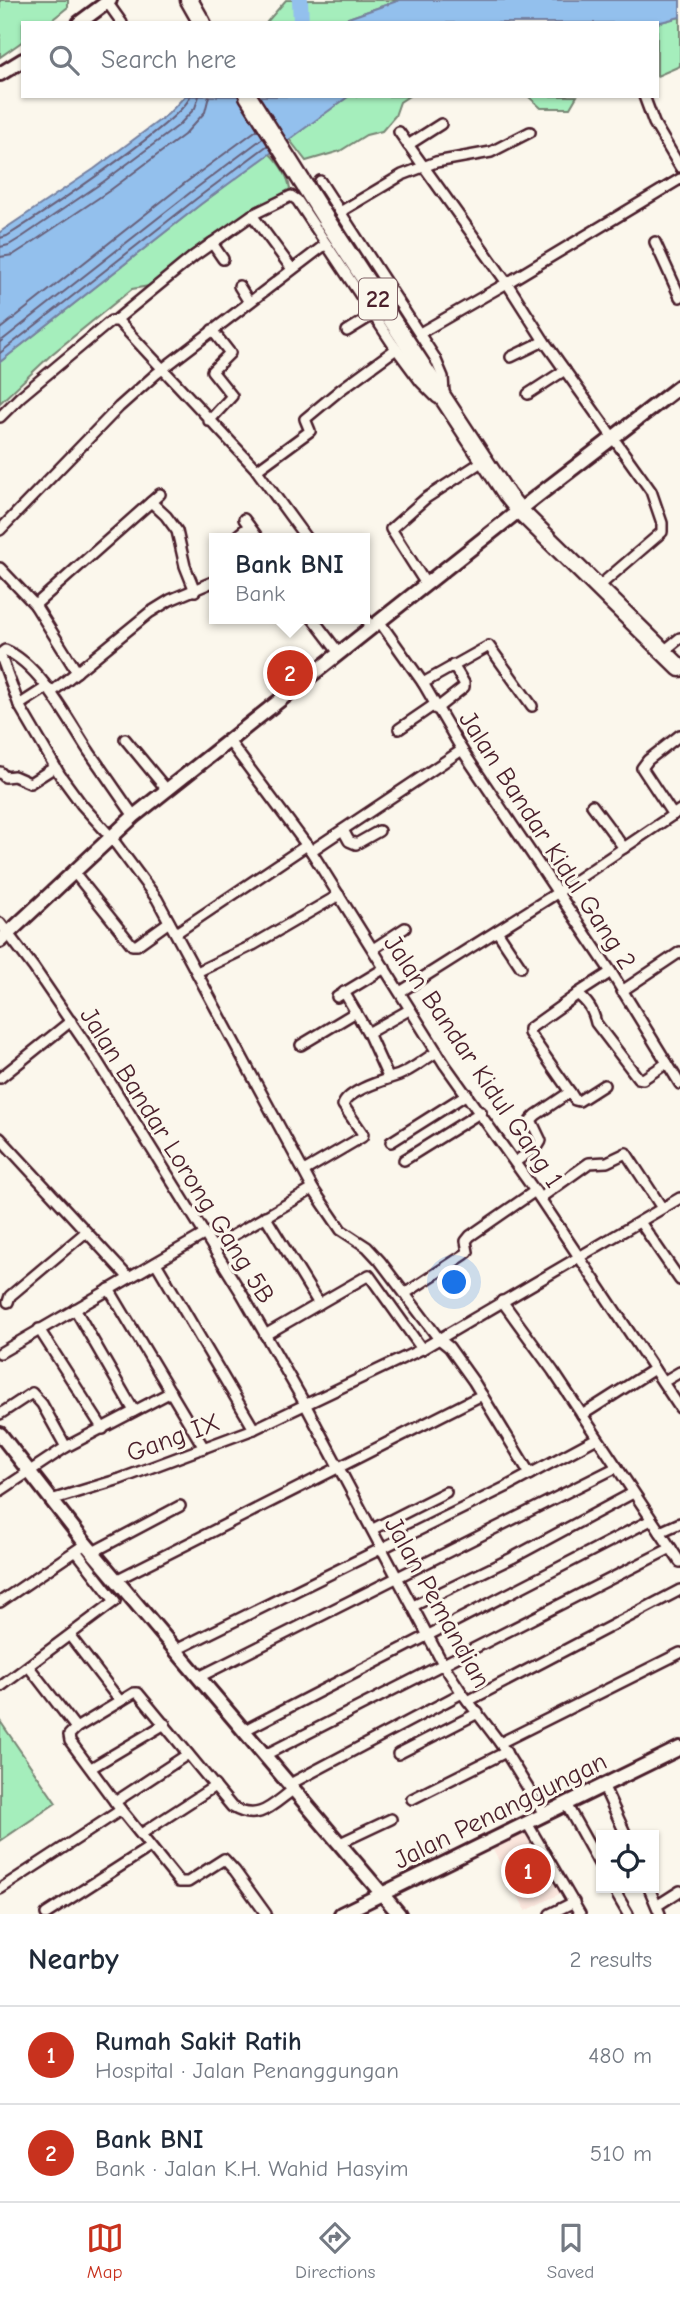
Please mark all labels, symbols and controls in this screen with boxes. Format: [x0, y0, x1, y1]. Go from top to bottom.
search box [21, 21, 659, 98]
icon: search [45, 41, 83, 79]
text: Search here [101, 45, 236, 75]
road number: 22 [359, 278, 397, 320]
popup [209, 533, 370, 624]
text: Bank BNI [235, 550, 344, 580]
text: Bank [235, 580, 285, 607]
pin: 2 [267, 647, 313, 699]
street label: Jalan Bandar Kidul Gang 2 [452, 706, 642, 975]
street label: Jalan Bandar Kidul Gang 1 [377, 929, 569, 1194]
street label: Jalan Bandar Lorong Gang 5B [73, 1002, 281, 1309]
your location [437, 1265, 471, 1299]
street label: Gang IX [123, 1407, 224, 1469]
street label: Jalan Pemandian [378, 1512, 496, 1693]
street label: Jalan Penanggungan [389, 1746, 612, 1875]
map controls [596, 1830, 659, 1893]
button: locate [596, 1830, 659, 1893]
pin: 1 [505, 1845, 551, 1897]
text: Nearby [28, 1942, 119, 1977]
text: 2 results [570, 1946, 652, 1973]
text: Rumah Sakit Ratih [95, 2027, 302, 2057]
text: 1 [46, 2042, 56, 2069]
text: 480 m [588, 2042, 652, 2069]
text: Hospital · Jalan Penanggungan [95, 2057, 399, 2084]
text: Bank BNI [95, 2125, 204, 2155]
text: 2 [45, 2140, 57, 2167]
text: 510 m [590, 2140, 652, 2167]
text: Bank · Jalan K.H. Wahid Hasyim [95, 2155, 409, 2182]
tab: Map [86, 2219, 124, 2283]
tab: Directions [295, 2219, 375, 2283]
tab: Saved [547, 2219, 594, 2283]

